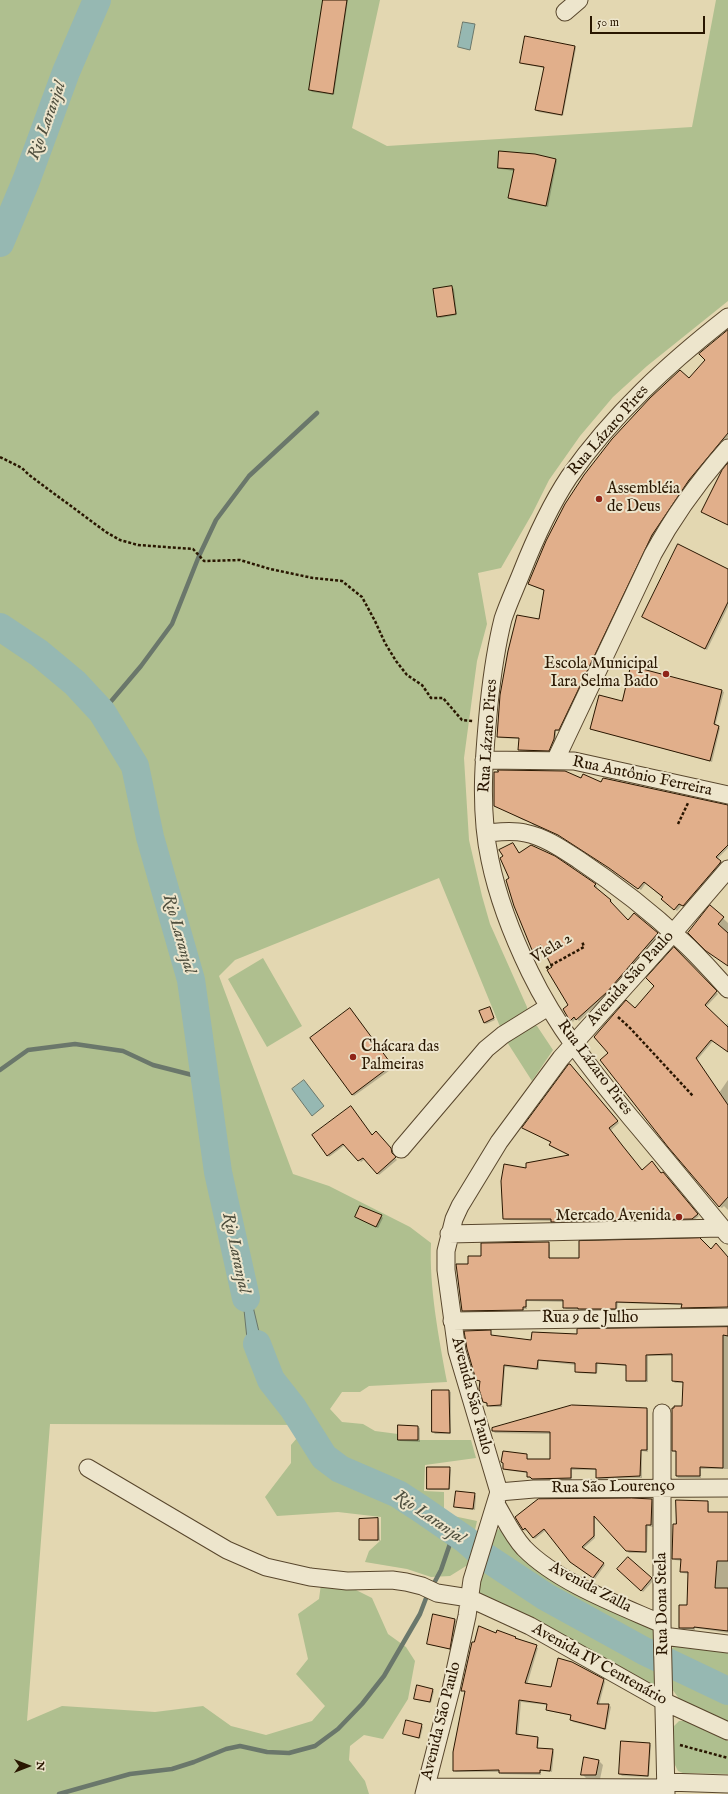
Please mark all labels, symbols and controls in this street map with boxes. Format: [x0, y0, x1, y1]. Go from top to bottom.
scale bar [592, 8, 707, 34]
text: 50 m [597, 15, 619, 30]
water label: Rio Laranjal [24, 79, 72, 163]
street label: Rua Lázaro Pires [564, 382, 654, 480]
place label: Assembléia de Deus [607, 480, 680, 518]
marker: Assembléia de Deus [594, 494, 604, 504]
place label: Escola Municipal Iara Selma Bado [544, 655, 658, 693]
marker: Escola Municipal Iara Selma Bado [661, 669, 671, 679]
street label: Rua Lázaro Pires [475, 679, 503, 793]
street label: Rua Antônio Ferreira [570, 753, 714, 801]
water label: Rio Laranjal [157, 892, 199, 976]
street label: Avenida São Paulo [583, 928, 679, 1030]
street label: Viela 2 [528, 929, 576, 969]
street label: Rua Lázaro Pires [552, 1017, 636, 1119]
place label: Chácara das Palmeiras [361, 1038, 439, 1076]
marker: Chácara das Palmeiras [348, 1052, 358, 1062]
place label: Mercado Avenida [555, 1207, 671, 1227]
water label: Rio Laranjal [217, 1211, 253, 1295]
marker: Mercado Avenida [674, 1212, 684, 1222]
street label: Rua 9 de Julho [542, 1309, 638, 1329]
street label: Avenida São Paulo [446, 1335, 496, 1457]
street label: Rua São Lourenço [551, 1477, 675, 1499]
water label: Rio Laranjal [389, 1487, 469, 1549]
street label: Rua Dona Stela [652, 1552, 674, 1656]
street label: Avenida Zalla [546, 1558, 634, 1618]
street label: Avenida IV Centenário [528, 1620, 670, 1710]
street label: Avenida São Paulo [418, 1660, 466, 1782]
north arrow [8, 1746, 48, 1786]
text: N [33, 1761, 47, 1771]

